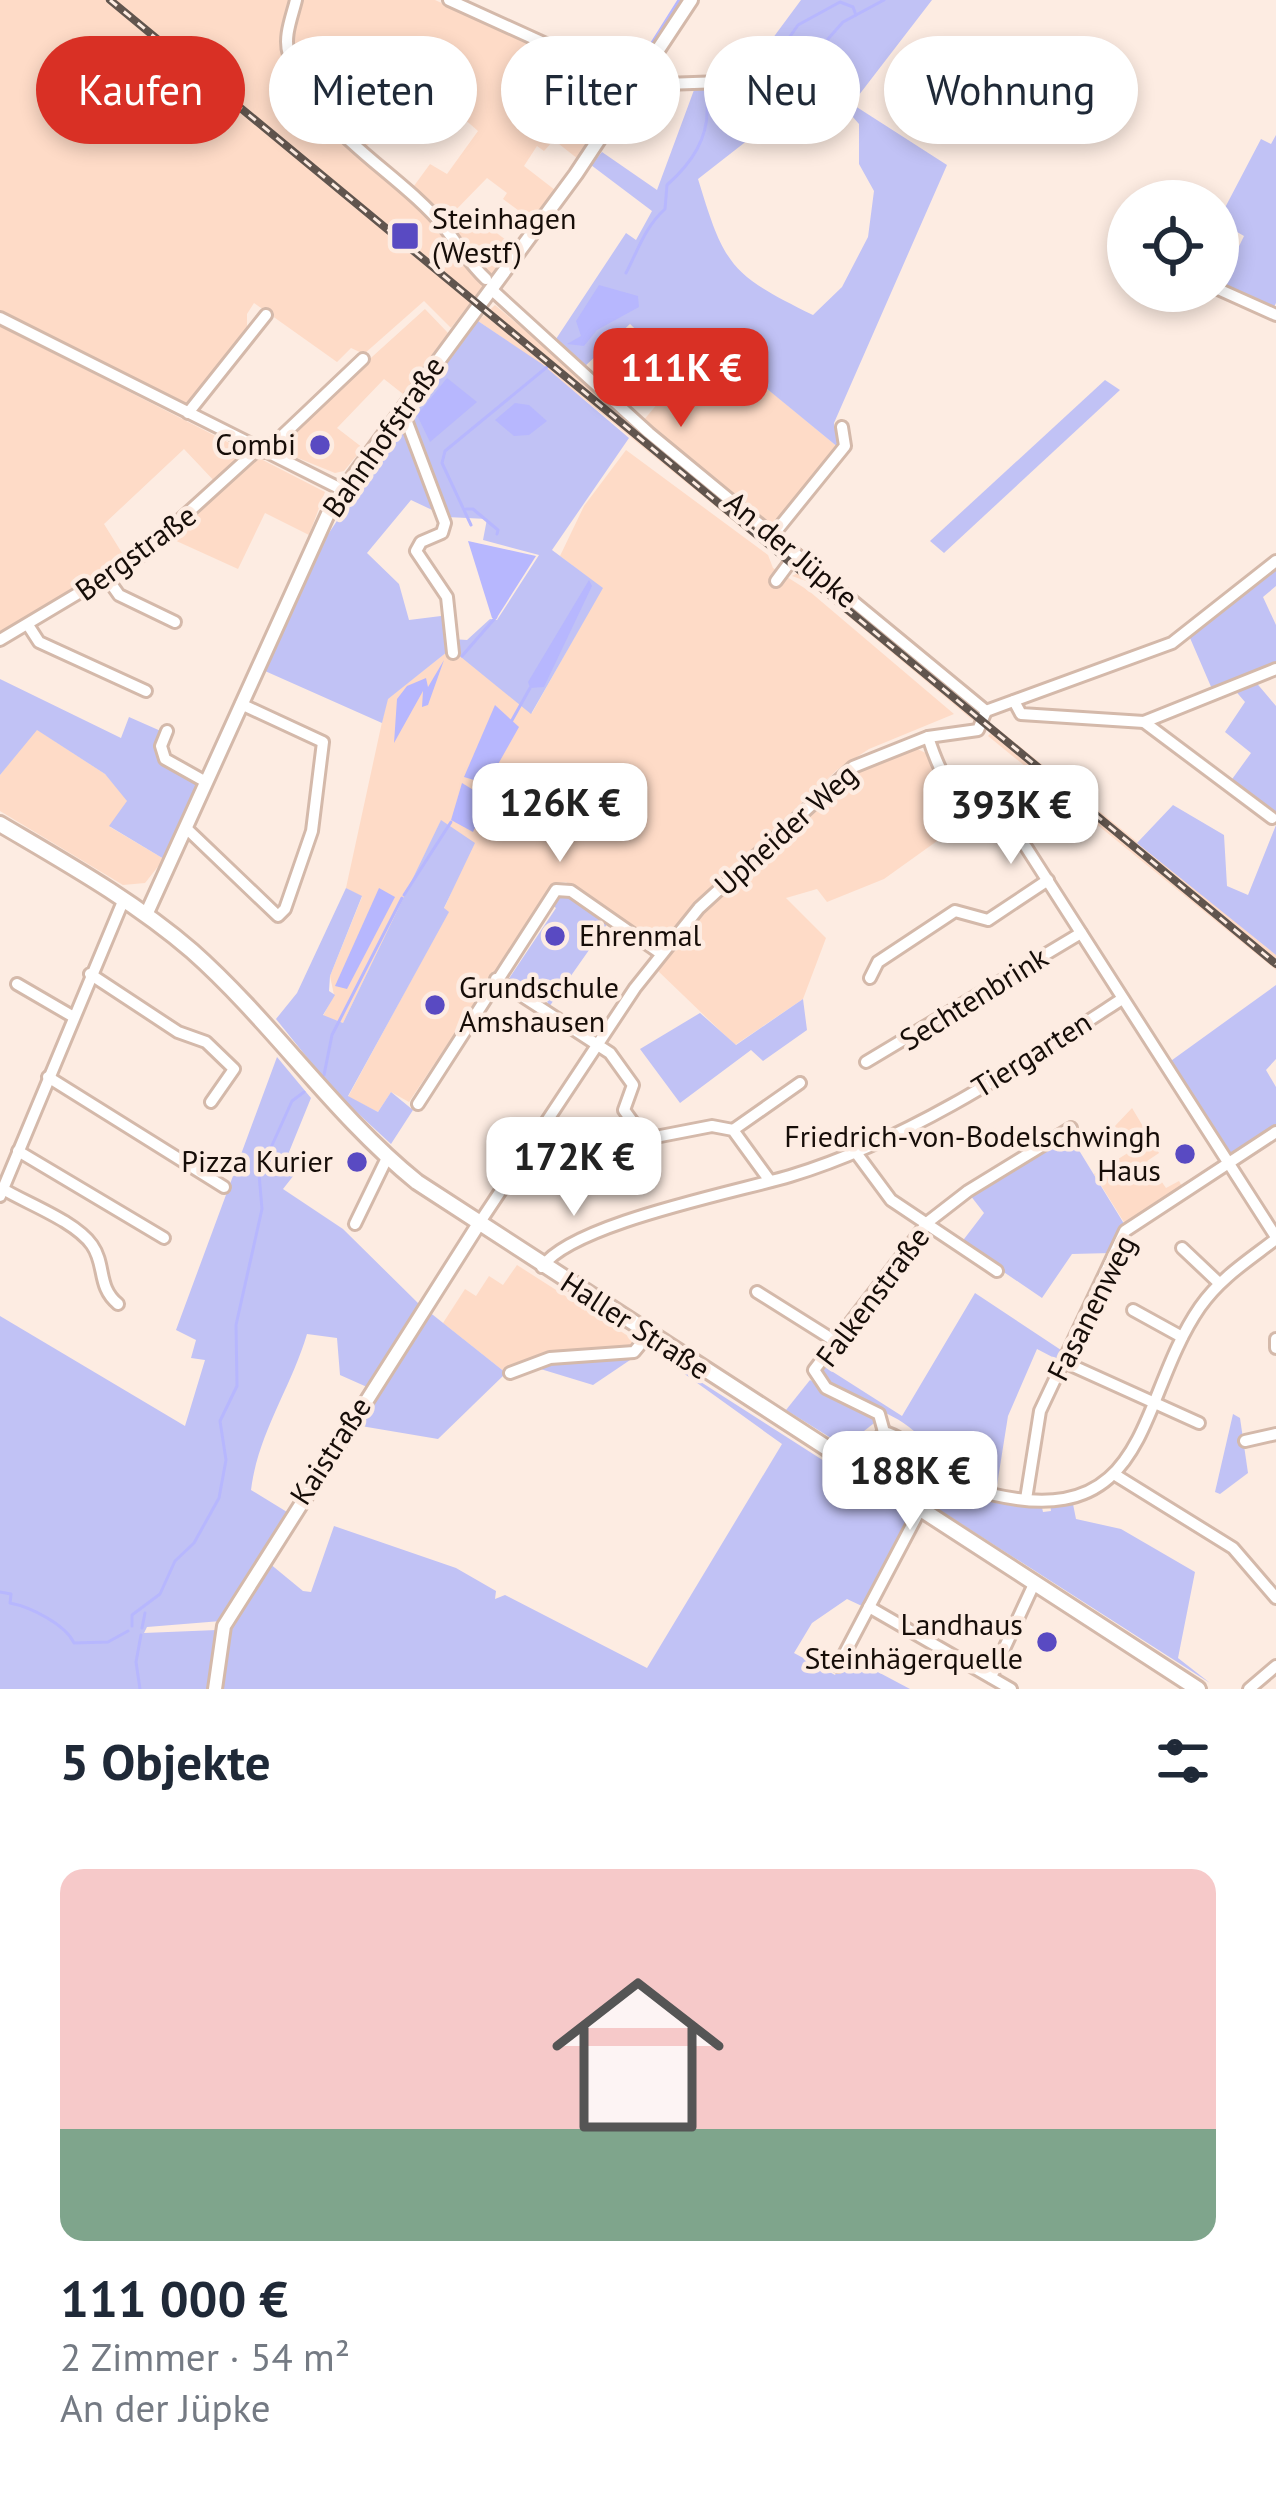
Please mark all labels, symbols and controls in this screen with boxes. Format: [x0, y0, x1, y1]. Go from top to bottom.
chip: Kaufen [36, 36, 245, 144]
chip: Mieten [269, 36, 477, 144]
chip: Filter [501, 36, 680, 144]
chip: Neu [704, 36, 860, 144]
chip: Wohnung [884, 36, 1138, 144]
map controls [1107, 180, 1239, 312]
button: locate [1107, 180, 1239, 312]
place label: Steinhagen (Westf) [432, 198, 577, 271]
marker: Steinhagen (Westf) [389, 220, 421, 252]
pin: 111K € [583, 328, 779, 430]
text: 111K € [620, 341, 742, 392]
street label: Bahnhofstraße [313, 348, 453, 524]
place label: Combi [215, 424, 296, 463]
marker: Combi [307, 432, 333, 458]
street label: An der Jüpke [717, 482, 867, 616]
street label: Bergstraße [67, 495, 203, 609]
street label: Upheider Weg [705, 754, 865, 903]
pin: 126K € [462, 763, 658, 865]
pin: 393K € [913, 765, 1109, 867]
text: 126K € [499, 776, 621, 827]
text: 393K € [950, 778, 1072, 829]
place label: Ehrenmal [579, 915, 702, 954]
marker: Ehrenmal [542, 923, 568, 949]
street label: Sechtenbrink [892, 936, 1055, 1059]
place label: Grundschule Amshausen [459, 967, 619, 1040]
marker: Grundschule Amshausen [422, 992, 448, 1018]
street label: Tiergarten [964, 1002, 1098, 1106]
place label: Friedrich-von-Bodelschwingh Haus [784, 1116, 1161, 1189]
pin: 172K € [476, 1117, 672, 1219]
text: 172K € [513, 1130, 635, 1181]
place label: Pizza Kurier [181, 1141, 333, 1180]
marker: Friedrich-von-Bodelschwingh Haus [1172, 1141, 1198, 1167]
marker: Pizza Kurier [344, 1149, 370, 1175]
street label: Falkenstraße [806, 1218, 937, 1374]
street label: Fasanenweg [1037, 1228, 1144, 1387]
street label: Haller Straße [554, 1262, 718, 1387]
street label: Kaistraße [280, 1389, 379, 1512]
pin: 188K € [812, 1431, 1008, 1533]
text: 188K € [849, 1444, 971, 1495]
place label: Landhaus Steinhägerquelle [804, 1604, 1023, 1677]
marker: Landhaus Steinhägerquelle [1034, 1629, 1060, 1655]
text: 5 Objekte [60, 1728, 271, 1794]
icon: filters [1150, 1728, 1216, 1794]
icon: home [530, 1947, 746, 2163]
text: 111 000 € [60, 2265, 288, 2331]
text: 2 Zimmer · 54 m² [60, 2331, 350, 2382]
text: An der Jüpke [60, 2382, 271, 2433]

